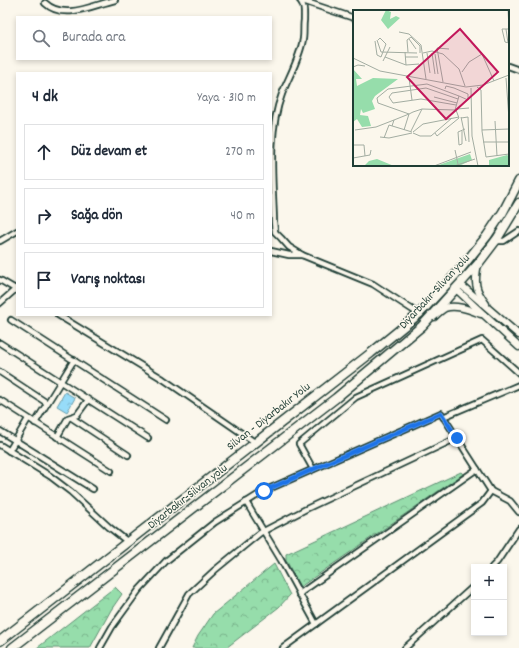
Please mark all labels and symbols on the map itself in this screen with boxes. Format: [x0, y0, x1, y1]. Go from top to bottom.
inset map [353, 10, 509, 166]
street label: Diyarbakır-Silvan yolu [396, 251, 474, 333]
street label: Silvan - Diyarbakır Yolu [223, 379, 315, 455]
route end [448, 429, 466, 447]
street label: Diyarbakır-Silvan yolu [144, 460, 232, 534]
route start [255, 482, 273, 500]

